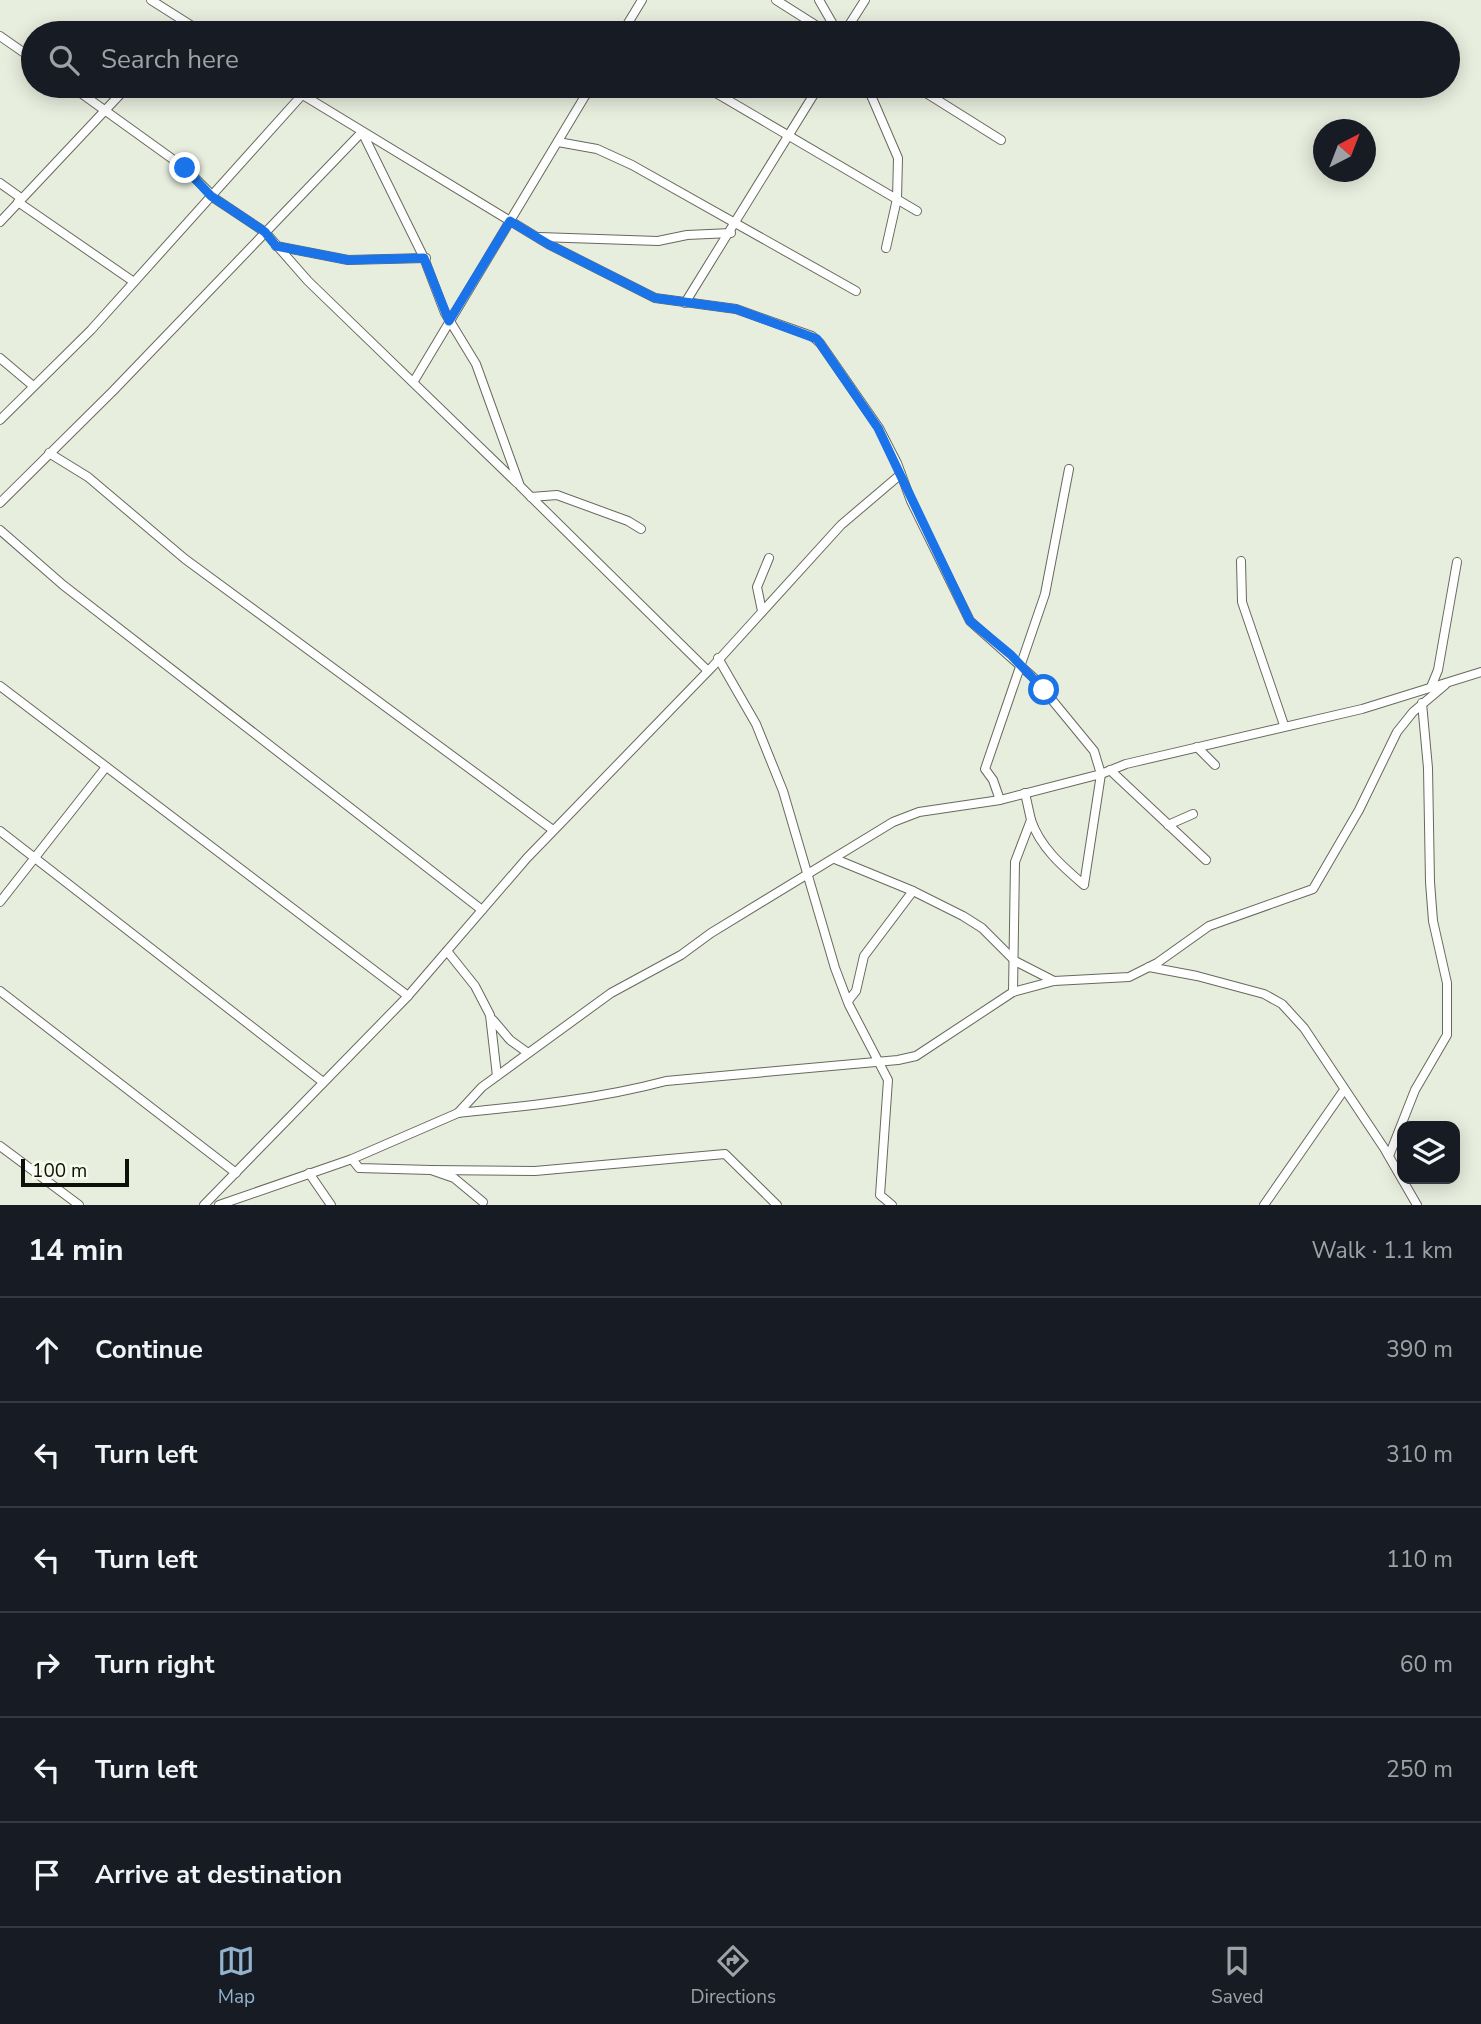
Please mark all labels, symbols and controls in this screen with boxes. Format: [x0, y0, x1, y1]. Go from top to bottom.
search box [21, 21, 1460, 98]
icon: search [45, 41, 83, 79]
text: Search here [101, 42, 239, 77]
north arrow [1313, 119, 1376, 182]
route end [169, 152, 200, 183]
route start [1028, 674, 1059, 705]
map controls [1397, 1121, 1460, 1184]
button: layers [1397, 1121, 1460, 1184]
scale bar [21, 1156, 130, 1188]
text: 100 m [32, 1158, 87, 1184]
text: 14 min [28, 1230, 124, 1271]
text: Walk · 1.1 km [1311, 1235, 1453, 1266]
icon: ahead [28, 1331, 66, 1369]
text: Continue [95, 1332, 203, 1367]
text: 390 m [1386, 1334, 1453, 1365]
icon: left [28, 1436, 66, 1474]
text: Turn left [95, 1437, 198, 1472]
text: 310 m [1386, 1439, 1453, 1470]
icon: left [28, 1541, 66, 1579]
text: Turn left [95, 1542, 198, 1577]
text: 110 m [1386, 1544, 1453, 1575]
icon: right [28, 1646, 66, 1684]
text: Turn right [95, 1647, 214, 1682]
text: 60 m [1400, 1649, 1453, 1680]
icon: left [28, 1751, 66, 1789]
text: Turn left [95, 1752, 198, 1787]
text: 250 m [1386, 1754, 1453, 1785]
icon: arrive [28, 1856, 66, 1894]
text: Arrive at destination [95, 1857, 342, 1892]
tab: Map [217, 1942, 255, 2010]
tab: Directions [690, 1942, 776, 2010]
tab: Saved [1211, 1942, 1264, 2010]

